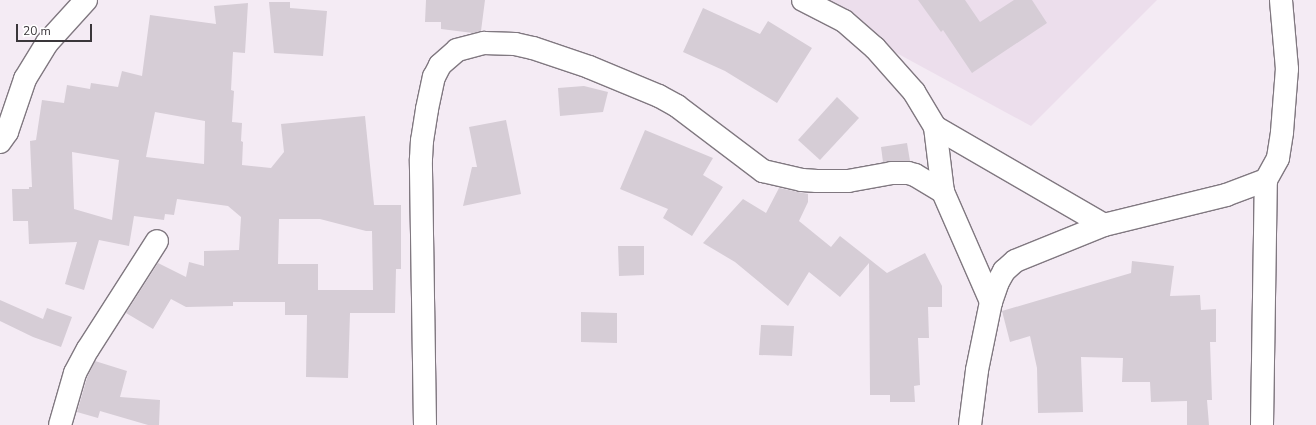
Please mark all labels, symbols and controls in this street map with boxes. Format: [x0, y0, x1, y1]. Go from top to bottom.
scale bar [18, 16, 94, 42]
text: 20 m [23, 23, 51, 39]

